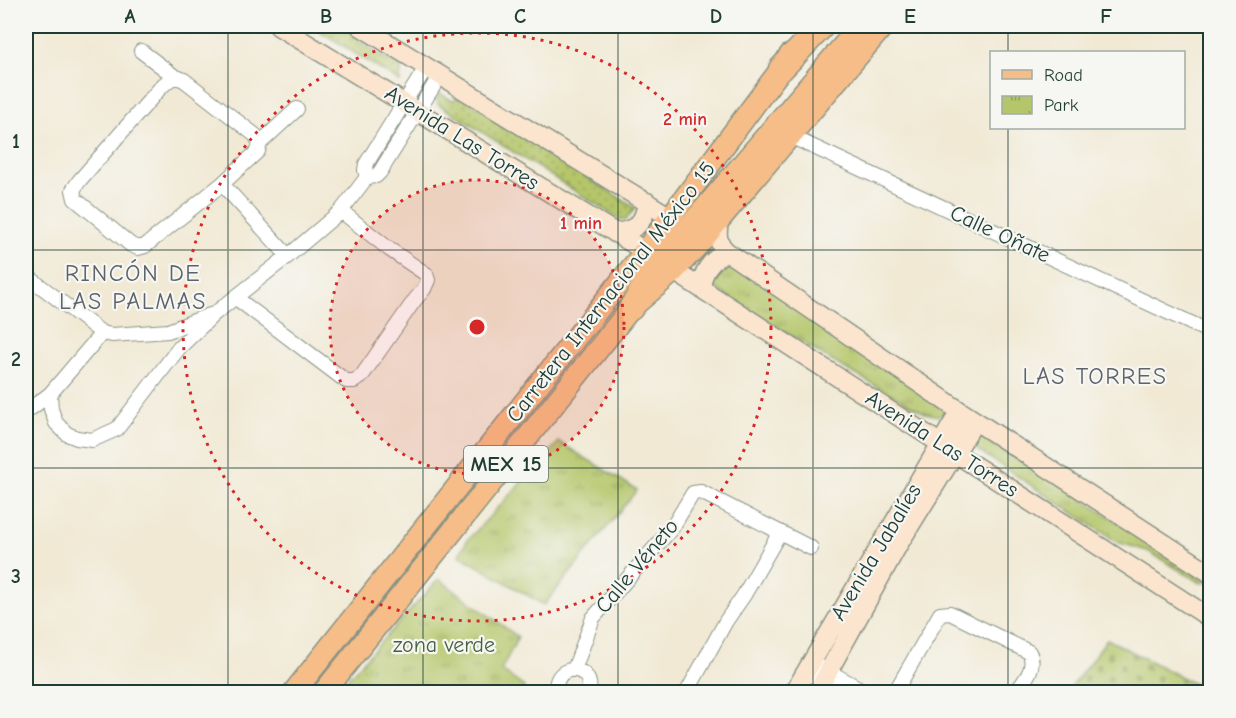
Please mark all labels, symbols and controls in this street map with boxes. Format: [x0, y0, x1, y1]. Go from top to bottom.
text: A [124, 5, 136, 28]
text: B [320, 5, 332, 28]
text: C [514, 5, 526, 28]
text: D [710, 5, 722, 28]
text: E [904, 5, 916, 28]
text: F [1100, 5, 1112, 28]
legend [990, 51, 1185, 129]
text: Road [1044, 65, 1083, 86]
street label: Avenida Las Torres [380, 80, 544, 196]
text: Park [1044, 95, 1079, 116]
text: 2 min [663, 109, 707, 130]
text: 1 [12, 130, 20, 153]
street label: Carretera Internacional México 15 [501, 156, 721, 428]
street label: Calle Oñate [946, 200, 1054, 268]
text: 1 min [560, 213, 602, 234]
district label: RINCÓN DE LAS PALMAS [59, 259, 207, 315]
centre of rings [467, 317, 487, 337]
text: 2 [11, 348, 21, 371]
district label: LAS TORRES [1022, 362, 1168, 390]
street label: Avenida Las Torres [861, 385, 1023, 503]
road number: MEX 15 [464, 446, 548, 482]
street label: Avenida Jabalíes [825, 479, 927, 625]
street label: Calle Véneto [590, 513, 684, 619]
text: 3 [11, 565, 21, 588]
park label: zona verde [393, 632, 495, 658]

